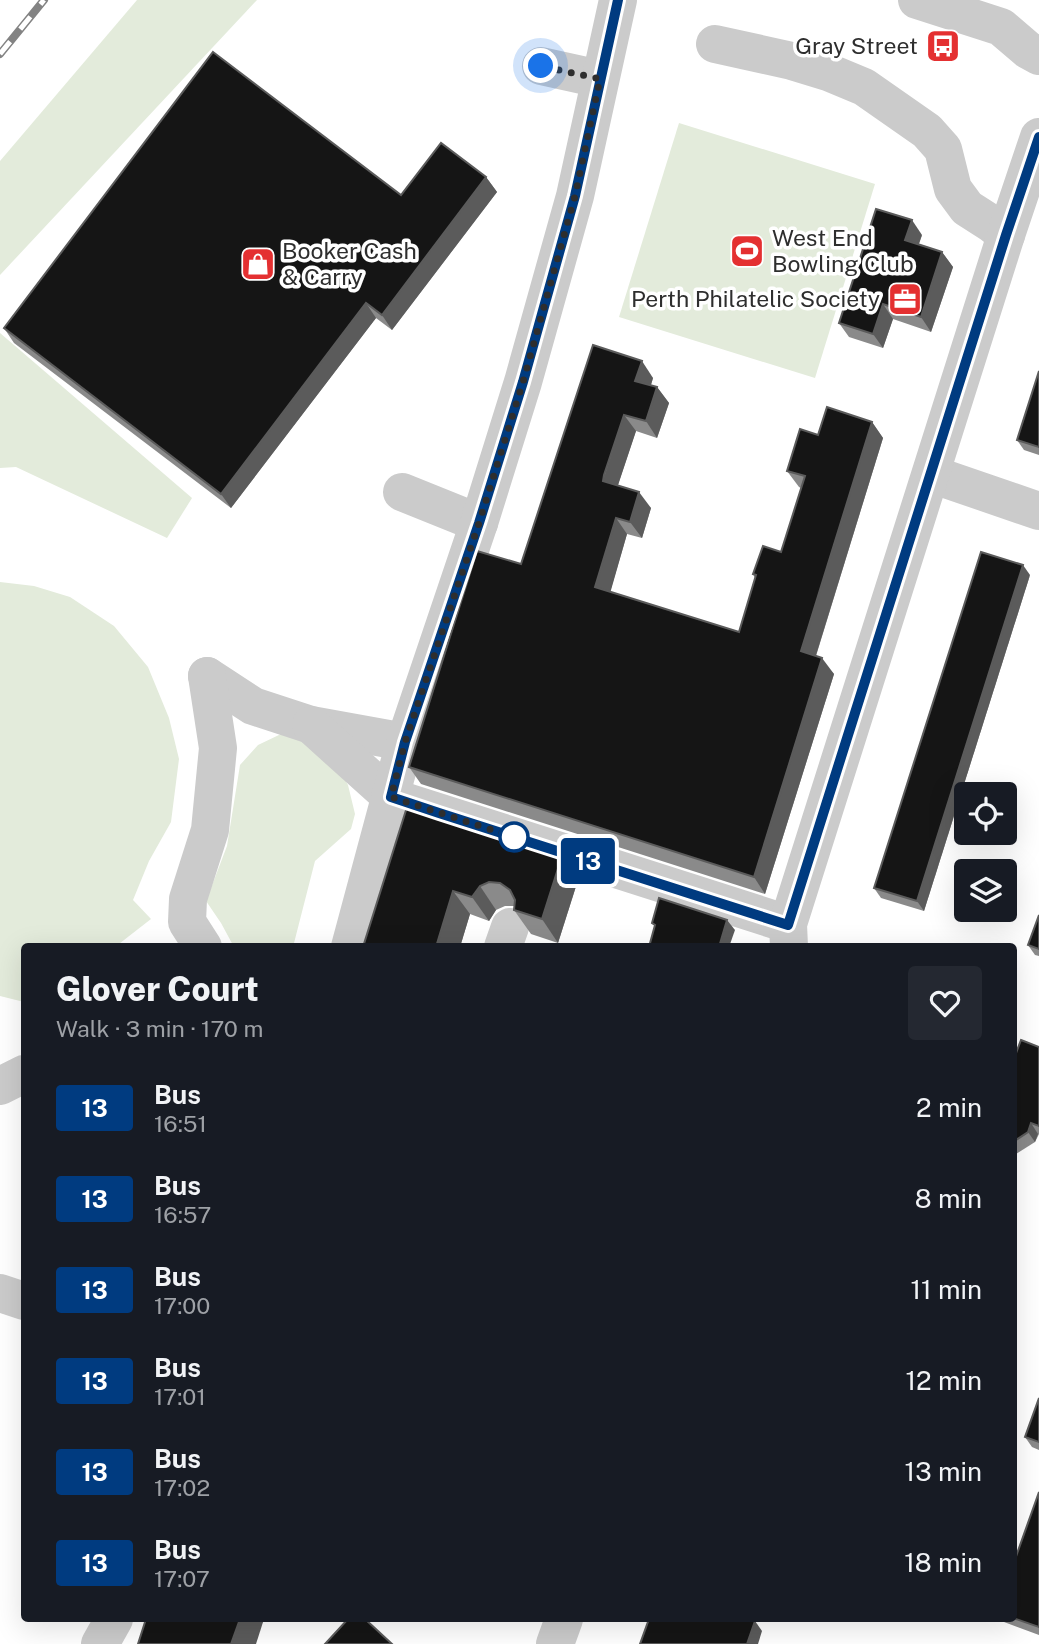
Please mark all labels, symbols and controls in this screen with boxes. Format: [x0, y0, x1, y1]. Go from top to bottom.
bus stop icon: Gray Street [924, 27, 962, 65]
place label: Gray Street [795, 32, 918, 59]
your location [523, 48, 558, 83]
place label: West End Bowling Club [772, 224, 914, 277]
sports icon: West End Bowling Club [728, 232, 766, 270]
place label: Booker Cash & Carry [282, 237, 417, 290]
shop icon: Booker Cash & Carry [239, 245, 277, 283]
office icon: Perth Philatelic Society [886, 280, 924, 318]
place label: Perth Philatelic Society [631, 285, 880, 312]
map controls [954, 782, 1017, 922]
button: locate [954, 782, 1017, 845]
unlabelled marker [499, 822, 529, 852]
line badge: 13 [556, 838, 620, 884]
text: 13 [575, 847, 601, 875]
button: layers [954, 859, 1017, 922]
button: heart [908, 966, 982, 1040]
text: Glover Court [56, 970, 259, 1008]
text: Walk · 3 min · 170 m [56, 1015, 263, 1042]
text: Bus [154, 1079, 201, 1110]
text: 2 min [916, 1092, 982, 1123]
text: 13 [81, 1094, 108, 1122]
text: 16:51 [154, 1110, 207, 1137]
text: Bus [154, 1170, 201, 1201]
text: 8 min [915, 1183, 982, 1214]
text: 13 [81, 1185, 108, 1213]
text: 16:57 [154, 1201, 211, 1228]
text: Bus [154, 1261, 201, 1292]
text: 11 min [910, 1274, 982, 1305]
text: 13 [81, 1276, 108, 1304]
text: 17:00 [154, 1292, 210, 1319]
text: Bus [154, 1352, 201, 1383]
text: 12 min [906, 1365, 982, 1396]
text: 13 [81, 1367, 108, 1395]
text: 17:01 [154, 1383, 206, 1410]
text: Bus [154, 1443, 201, 1474]
text: 13 min [905, 1456, 982, 1487]
text: 13 [81, 1458, 108, 1486]
text: 17:02 [154, 1474, 210, 1501]
text: Bus [154, 1534, 201, 1565]
text: 18 min [904, 1547, 982, 1578]
text: 13 [81, 1549, 108, 1577]
text: 17:07 [154, 1565, 210, 1592]

